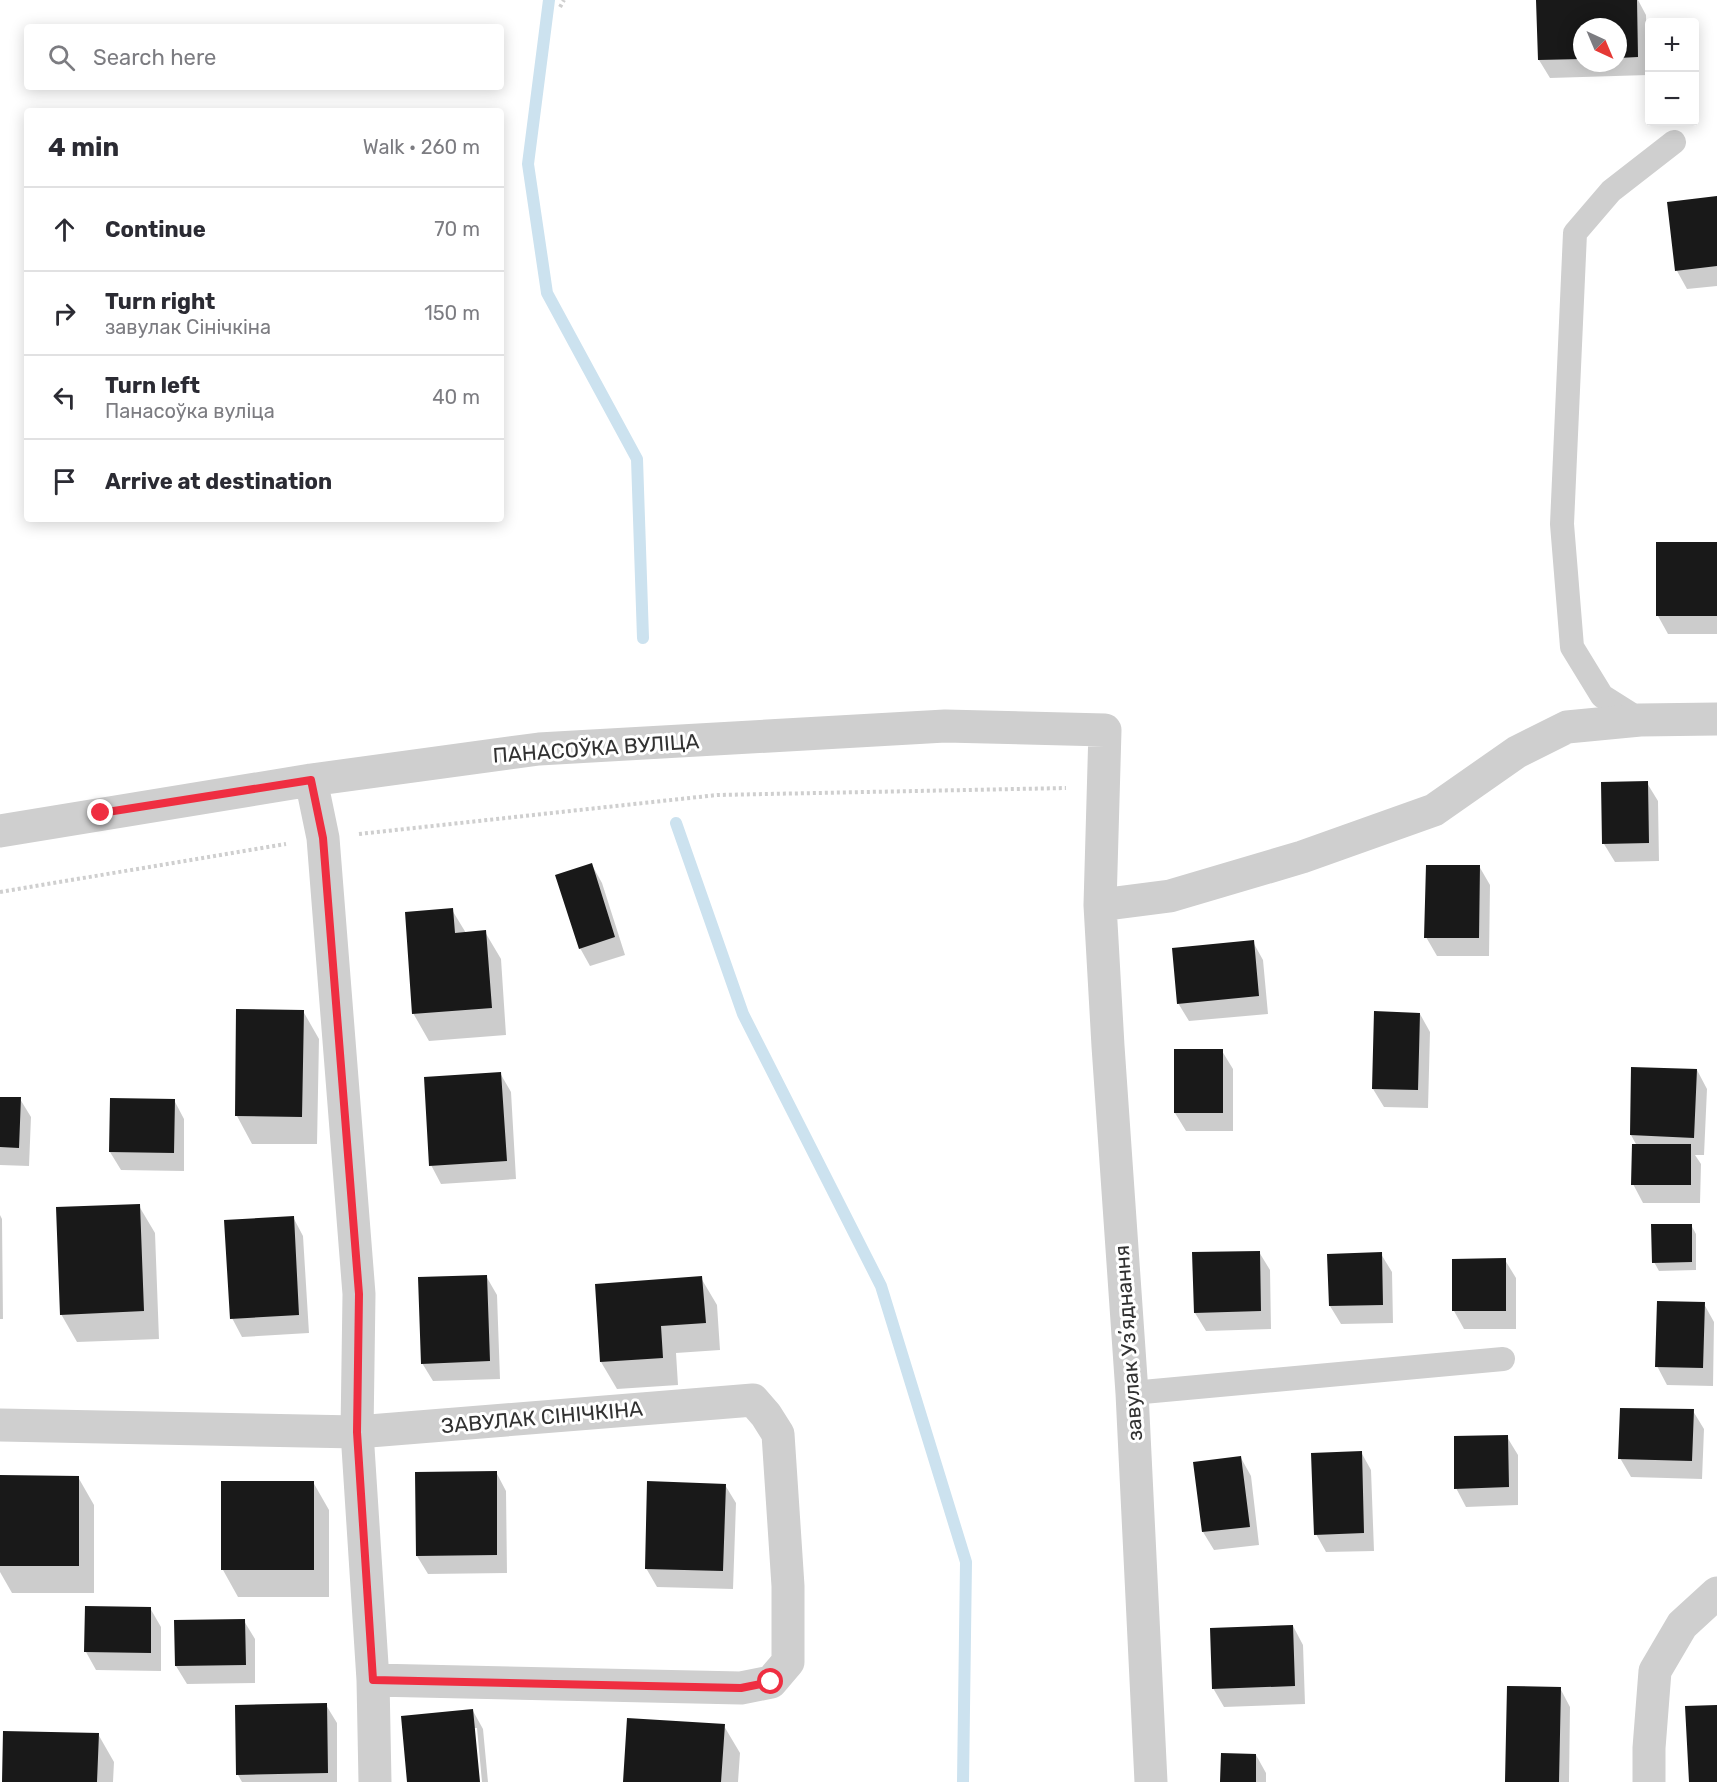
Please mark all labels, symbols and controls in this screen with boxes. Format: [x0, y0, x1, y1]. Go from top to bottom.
north arrow [1573, 18, 1627, 72]
map controls [1645, 18, 1699, 126]
button: + [1645, 18, 1699, 72]
search box [24, 24, 504, 90]
icon: search [45, 41, 78, 74]
text: Search here [93, 44, 216, 71]
button: − [1645, 72, 1699, 126]
text: 4 min [48, 132, 119, 163]
text: Walk · 260 m [363, 135, 480, 159]
icon: ahead [48, 213, 81, 246]
text: Continue [105, 216, 206, 243]
text: 70 m [434, 217, 480, 241]
text: Turn right [105, 288, 215, 315]
icon: right [48, 297, 81, 330]
text: 150 m [424, 301, 480, 325]
text: завулак Сінічкіна [105, 315, 271, 339]
text: Turn left [105, 372, 200, 399]
icon: left [48, 381, 81, 414]
text: 40 m [432, 385, 480, 409]
text: Панасоўка вуліца [105, 399, 275, 423]
icon: arrive [48, 465, 81, 498]
text: Arrive at destination [105, 468, 332, 495]
street label: ПАНАСОЎКА ВУЛІЦА [492, 728, 700, 768]
route end [87, 799, 113, 825]
street label: завулак Узʼяднання [1109, 1244, 1147, 1442]
street label: ЗАВУЛАК СІНІЧКІНА [440, 1396, 644, 1438]
route start [757, 1668, 783, 1694]

